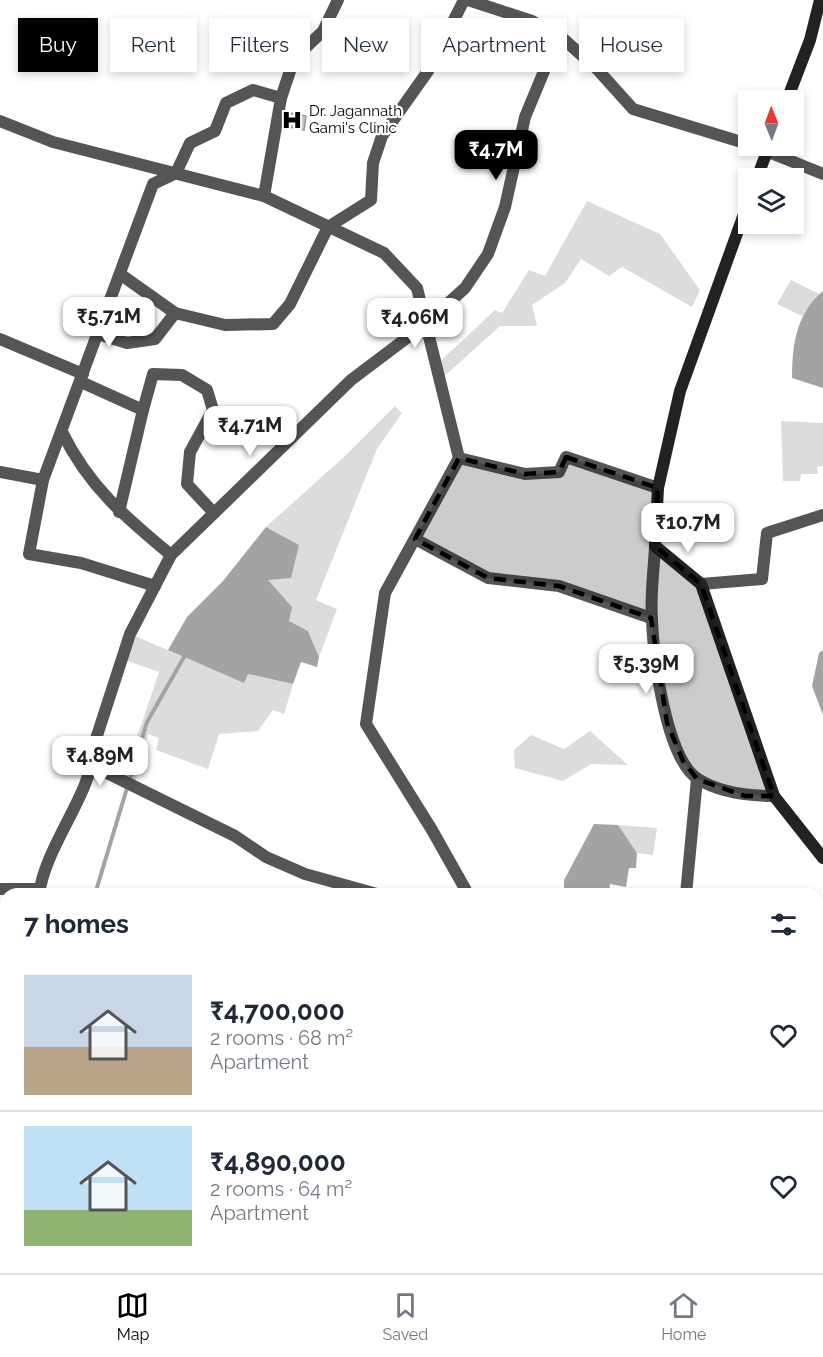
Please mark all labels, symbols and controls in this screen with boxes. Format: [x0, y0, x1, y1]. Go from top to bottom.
chip: Buy [18, 18, 98, 72]
chip: Rent [110, 18, 197, 72]
chip: Filters [209, 18, 310, 72]
chip: New [322, 18, 409, 72]
chip: Apartment [421, 18, 567, 72]
chip: House [579, 18, 684, 72]
north arrow [738, 90, 804, 156]
map controls [738, 90, 804, 234]
place label: Dr. Jagannath Gami's Clinic [309, 102, 402, 137]
hospital icon: Dr. Jagannath Gami's Clinic [280, 108, 304, 132]
pin: ₹4.7M [454, 130, 538, 181]
text: ₹4.7M [469, 137, 523, 161]
button: layers [738, 168, 804, 234]
pin: ₹5.71M [60, 297, 158, 348]
pin: ₹4.06M [366, 298, 464, 349]
text: ₹5.71M [77, 304, 141, 328]
text: ₹4.06M [381, 305, 449, 329]
pin: ₹4.71M [201, 406, 299, 457]
text: ₹4.71M [218, 413, 282, 437]
pin: ₹10.7M [639, 503, 737, 554]
text: ₹10.7M [655, 510, 721, 534]
pin: ₹5.39M [597, 644, 695, 695]
text: ₹5.39M [613, 651, 679, 675]
pin: ₹4.89M [51, 736, 149, 787]
text: ₹4.89M [66, 743, 134, 767]
icon: filters [767, 908, 800, 941]
text: 7 homes [24, 909, 129, 939]
text: ₹4,700,000 [210, 996, 345, 1026]
icon: home [72, 999, 144, 1071]
icon: heart [767, 1019, 800, 1052]
text: 2 rooms · 68 m² [210, 1026, 353, 1050]
text: Apartment [210, 1050, 309, 1074]
text: ₹4,890,000 [210, 1147, 346, 1177]
icon: home [72, 1150, 144, 1222]
icon: heart [767, 1170, 800, 1203]
text: 2 rooms · 64 m² [210, 1177, 352, 1201]
text: Apartment [210, 1201, 309, 1225]
tab: Map [116, 1289, 149, 1344]
tab: Saved [382, 1289, 428, 1344]
tab: Home [661, 1289, 706, 1344]

